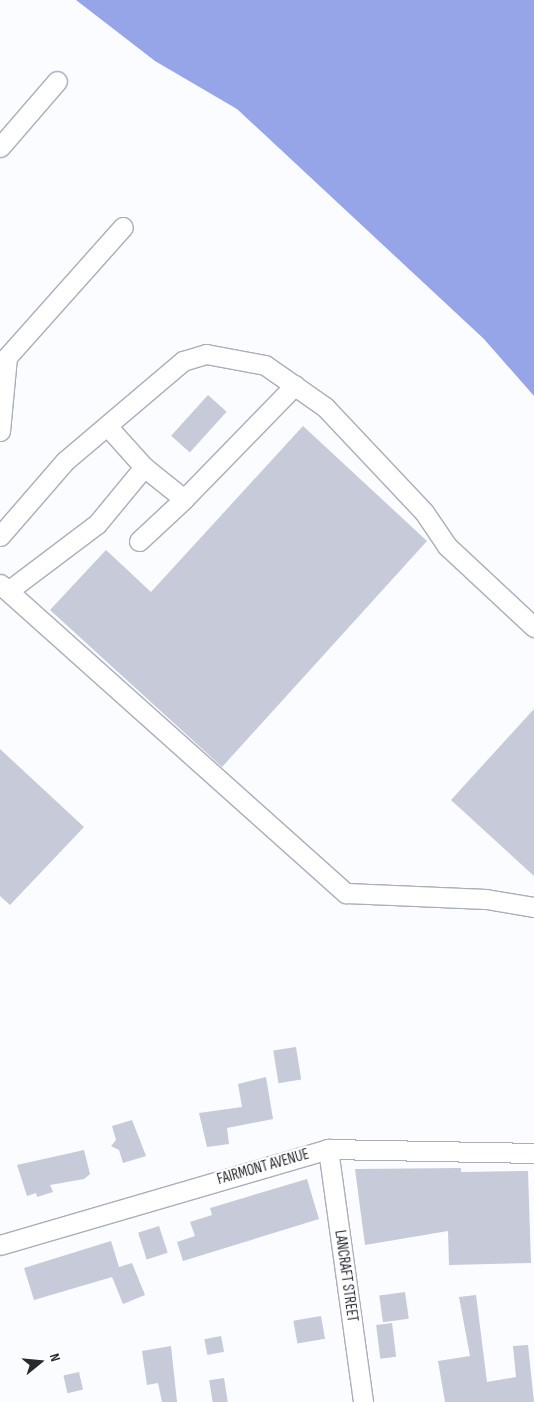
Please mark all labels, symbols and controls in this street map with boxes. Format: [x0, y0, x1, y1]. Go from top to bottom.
street label: FAIRMONT AVENUE [215, 1145, 311, 1189]
street label: LANCRAFT STREET [331, 1229, 361, 1323]
north arrow [15, 1337, 65, 1387]
text: N [46, 1351, 64, 1364]

